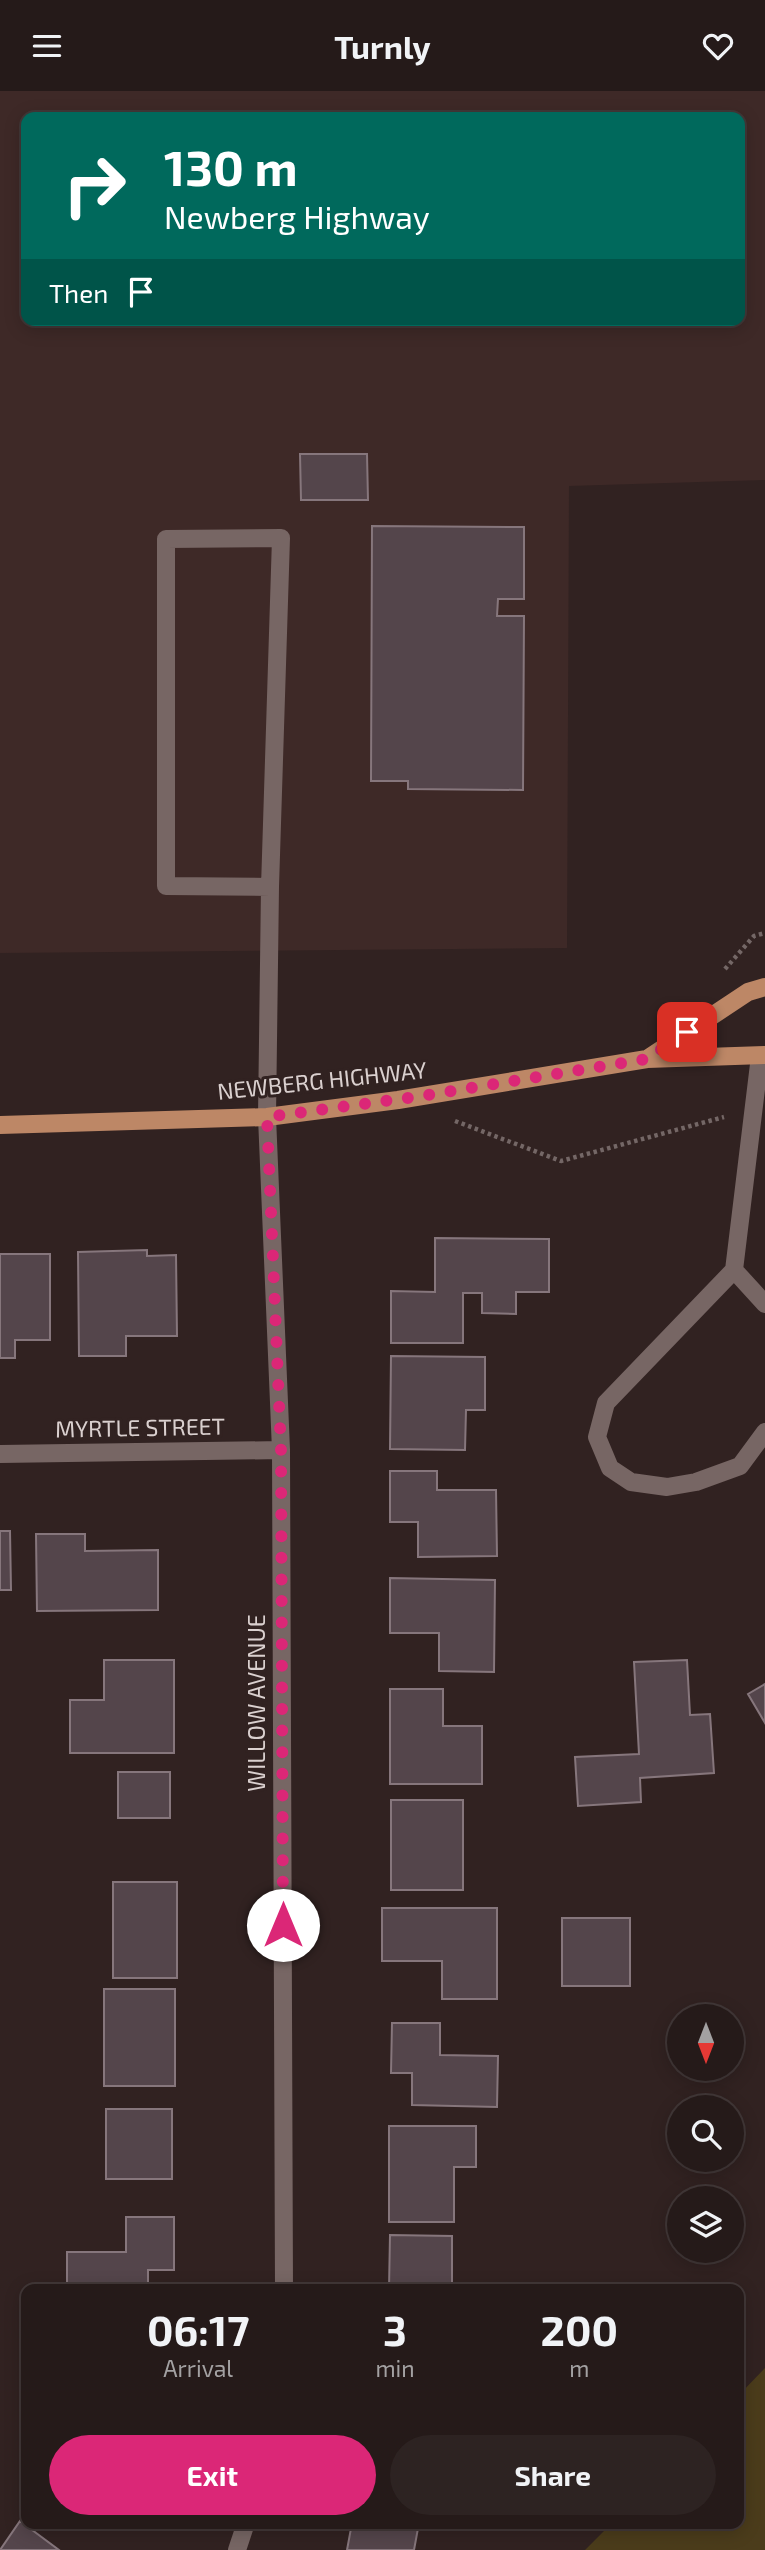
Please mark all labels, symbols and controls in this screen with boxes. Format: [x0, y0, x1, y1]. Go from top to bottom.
icon: menu [28, 27, 66, 65]
text: Turnly [334, 27, 431, 65]
icon: heart [699, 27, 737, 65]
text: 130 m [164, 137, 298, 196]
icon: right [49, 140, 140, 231]
text: Newberg Highway [164, 197, 430, 235]
icon: arrive [122, 273, 160, 311]
text: Then [49, 277, 108, 308]
pin [657, 1002, 717, 1062]
icon: arrive [668, 1013, 706, 1051]
street label: NEWBERG HIGHWAY [216, 1055, 428, 1105]
street label: MYRTLE STREET [55, 1412, 225, 1442]
street label: WILLOW AVENUE [242, 1614, 270, 1792]
position arrow [246, 1888, 320, 1962]
north arrow [667, 2004, 744, 2081]
map controls [667, 2004, 744, 2263]
button: search [667, 2095, 744, 2172]
button: layers [667, 2186, 744, 2263]
text: 06:17 [147, 2304, 249, 2354]
text: 3 [383, 2304, 407, 2354]
text: 200 [541, 2304, 618, 2354]
text: Arrival [163, 2354, 233, 2382]
text: min [375, 2354, 415, 2382]
text: m [569, 2354, 589, 2382]
button: Exit [49, 2435, 376, 2515]
button: Share [390, 2435, 716, 2515]

